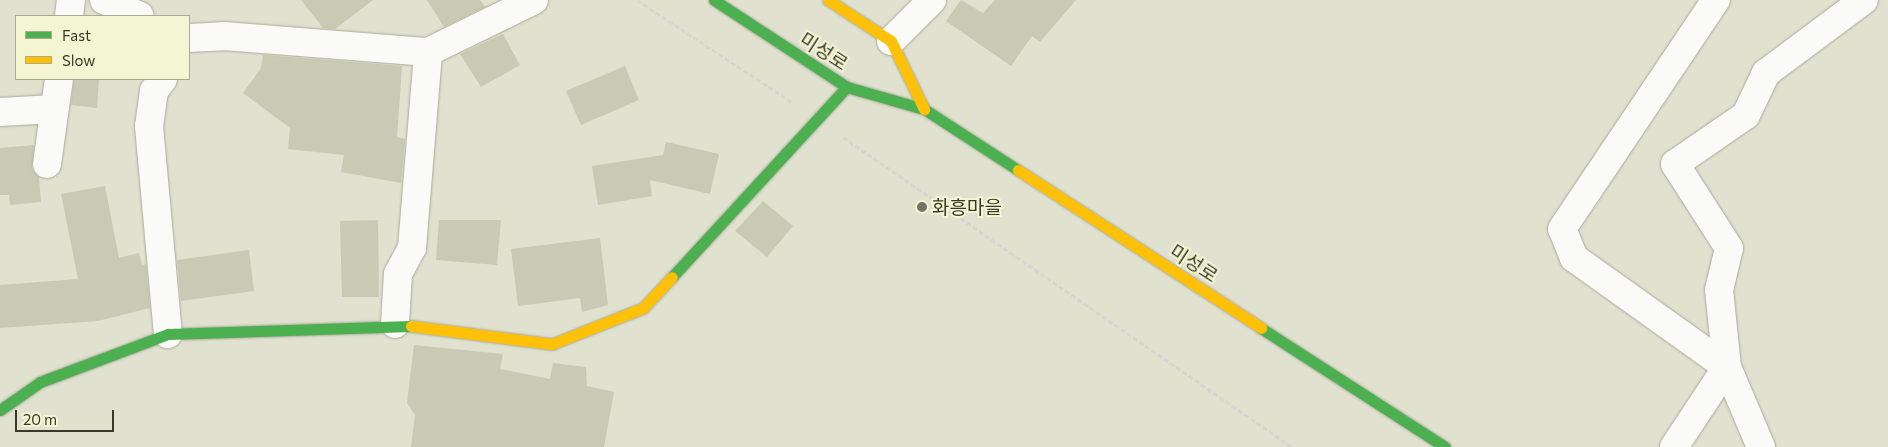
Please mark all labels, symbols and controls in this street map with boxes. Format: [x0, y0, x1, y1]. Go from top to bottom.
legend [15, 15, 190, 80]
text: Fast [62, 26, 91, 44]
street label: 미성로 [796, 27, 852, 75]
text: Slow [62, 51, 95, 69]
place label: 화흥마을 [932, 196, 1002, 218]
marker: 화흥마을 [916, 201, 928, 213]
street label: 미성로 [1166, 239, 1222, 287]
scale bar [18, 400, 116, 432]
text: 20 m [23, 410, 57, 428]

